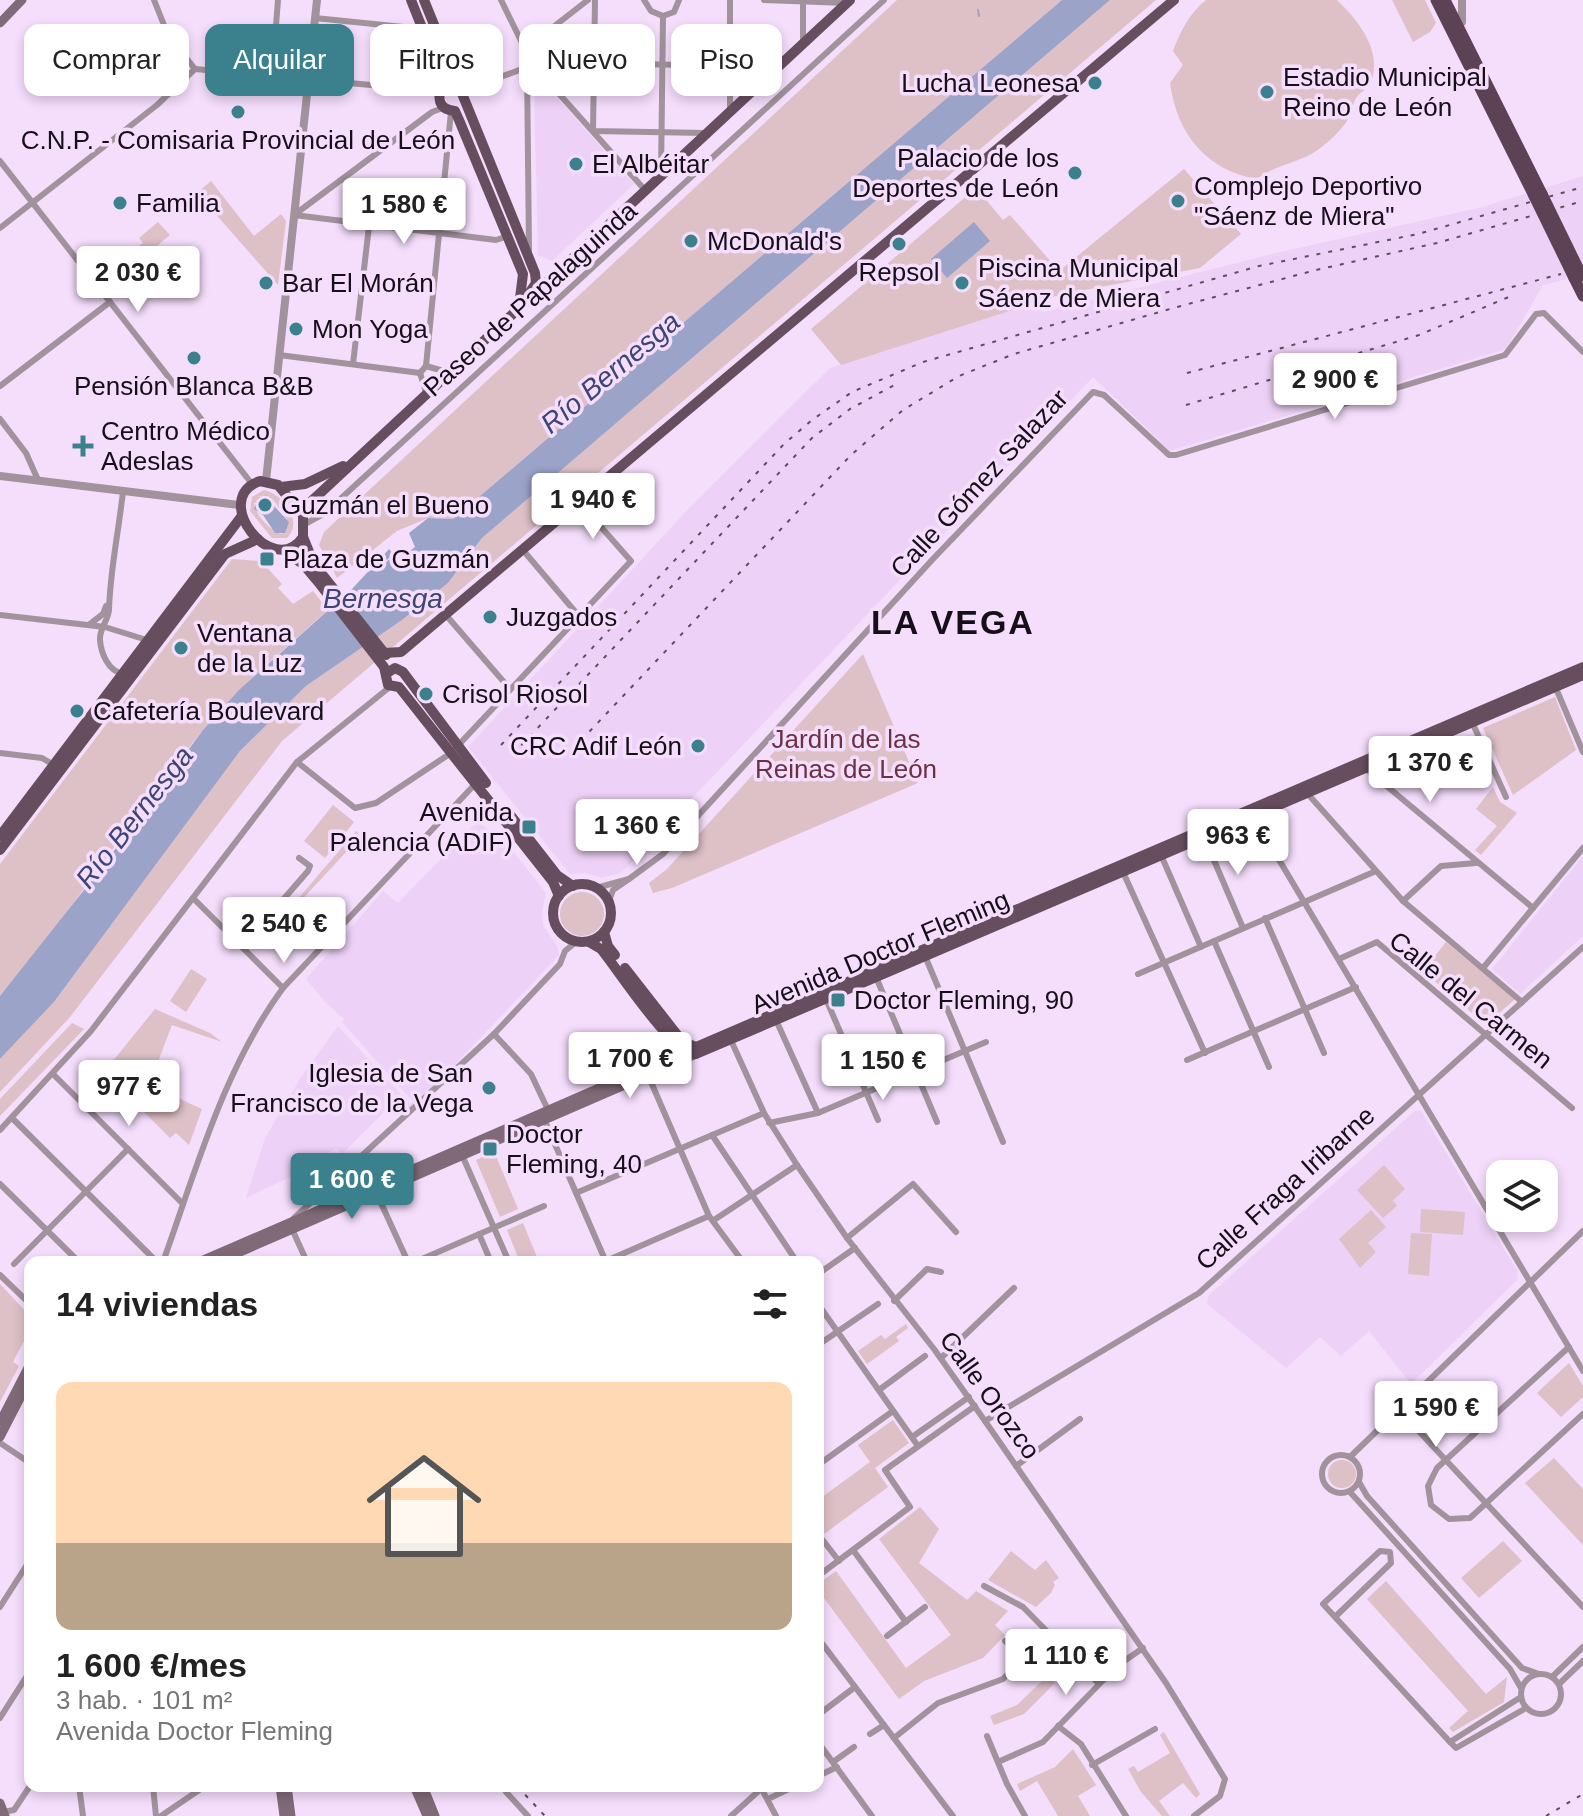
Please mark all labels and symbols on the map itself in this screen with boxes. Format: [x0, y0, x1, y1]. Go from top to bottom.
place label: Estadio Municipal Reino de León [1283, 62, 1487, 122]
place label: Lucha Leonesa [901, 68, 1080, 98]
marker: Lucha Leonesa [1086, 74, 1104, 92]
marker: Estadio Municipal Reino de León [1258, 83, 1276, 101]
marker: C.N.P. - Comisaria Provincial de León [229, 103, 247, 121]
place label: C.N.P. - Comisaria Provincial de León [21, 125, 455, 155]
place label: Palacio de los Deportes de León [852, 143, 1059, 203]
place label: El Albéitar [592, 149, 709, 179]
marker: El Albéitar [567, 155, 585, 173]
marker: Palacio de los Deportes de León [1066, 164, 1084, 182]
place label: Complejo Deportivo "Sáenz de Miera" [1194, 171, 1422, 231]
pin: 1 580 € [330, 178, 478, 246]
place label: Familia [136, 188, 220, 218]
marker: Complejo Deportivo "Sáenz de Miera" [1169, 192, 1187, 210]
marker: Familia [111, 194, 129, 212]
street label: Paseo de Papalaguinda [417, 195, 643, 403]
place label: McDonald's [707, 226, 842, 256]
marker: McDonald's [682, 232, 700, 250]
marker: Repsol [890, 235, 908, 253]
pin: 2 030 € [64, 246, 212, 314]
place label: Piscina Municipal Sáenz de Miera [978, 253, 1179, 313]
place label: Repsol [859, 257, 939, 287]
place label: Bar El Morán [282, 268, 434, 298]
marker: Bar El Morán [257, 274, 275, 292]
marker: Piscina Municipal Sáenz de Miera [953, 274, 971, 292]
water label: Río Bernesga [535, 305, 686, 439]
place label: Mon Yoga [312, 314, 428, 344]
marker: Mon Yoga [287, 320, 305, 338]
marker: Pensión Blanca B&B [185, 349, 203, 367]
pin: 2 900 € [1261, 353, 1409, 421]
place label: Pensión Blanca B&B [74, 371, 314, 401]
street label: Calle Gómez Salazar [884, 383, 1074, 583]
place label: Centro Médico Adeslas [101, 416, 270, 476]
marker: Centro Médico Adeslas [72, 435, 94, 457]
pin: 1 940 € [519, 473, 667, 541]
place label: Guzmán el Bueno [281, 490, 489, 520]
marker: Guzmán el Bueno [256, 496, 274, 514]
place label: Plaza de Guzmán [283, 544, 490, 574]
marker: Plaza de Guzmán [258, 550, 276, 568]
water label: Bernesga [323, 583, 443, 614]
place label: Juzgados [506, 602, 617, 632]
district label: LA VEGA [871, 603, 1035, 641]
marker: Juzgados [481, 608, 499, 626]
place label: Ventana de la Luz [197, 618, 303, 678]
marker: Ventana de la Luz [172, 639, 190, 657]
place label: Crisol Riosol [442, 679, 588, 709]
marker: Crisol Riosol [417, 685, 435, 703]
place label: Cafetería Boulevard [93, 696, 324, 726]
marker: Cafetería Boulevard [68, 702, 86, 720]
park label: Jardín de las Reinas de León [755, 724, 937, 784]
place label: CRC Adif León [510, 731, 682, 761]
pin: 1 370 € [1356, 736, 1504, 804]
marker: CRC Adif León [689, 737, 707, 755]
water label: Río Bernesga [69, 740, 199, 894]
place label: Avenida Palencia (ADIF) [330, 797, 514, 857]
pin: 1 360 € [563, 799, 711, 867]
pin: 963 € [1182, 809, 1294, 877]
marker: Avenida Palencia (ADIF) [520, 818, 538, 836]
street label: Avenida Doctor Fleming [747, 884, 1013, 1020]
pin: 2 540 € [210, 897, 358, 965]
street label: Calle del Carmen [1384, 925, 1558, 1075]
place label: Doctor Fleming, 90 [854, 985, 1074, 1015]
marker: Doctor Fleming, 90 [829, 991, 847, 1009]
pin: 1 700 € [556, 1032, 704, 1100]
pin: 1 150 € [809, 1034, 957, 1102]
place label: Iglesia de San Francisco de la Vega [230, 1058, 474, 1118]
pin: 977 € [73, 1060, 185, 1128]
marker: Iglesia de San Francisco de la Vega [480, 1079, 498, 1097]
street label: Calle Fraga Iribarne [1190, 1100, 1380, 1276]
place label: Doctor Fleming, 40 [506, 1119, 642, 1179]
marker: Doctor Fleming, 40 [481, 1140, 499, 1158]
pin: 1 600 € [278, 1153, 426, 1221]
street label: Calle Orozco [934, 1325, 1046, 1465]
pin: 1 590 € [1362, 1381, 1510, 1449]
pin: 1 110 € [992, 1629, 1140, 1697]

